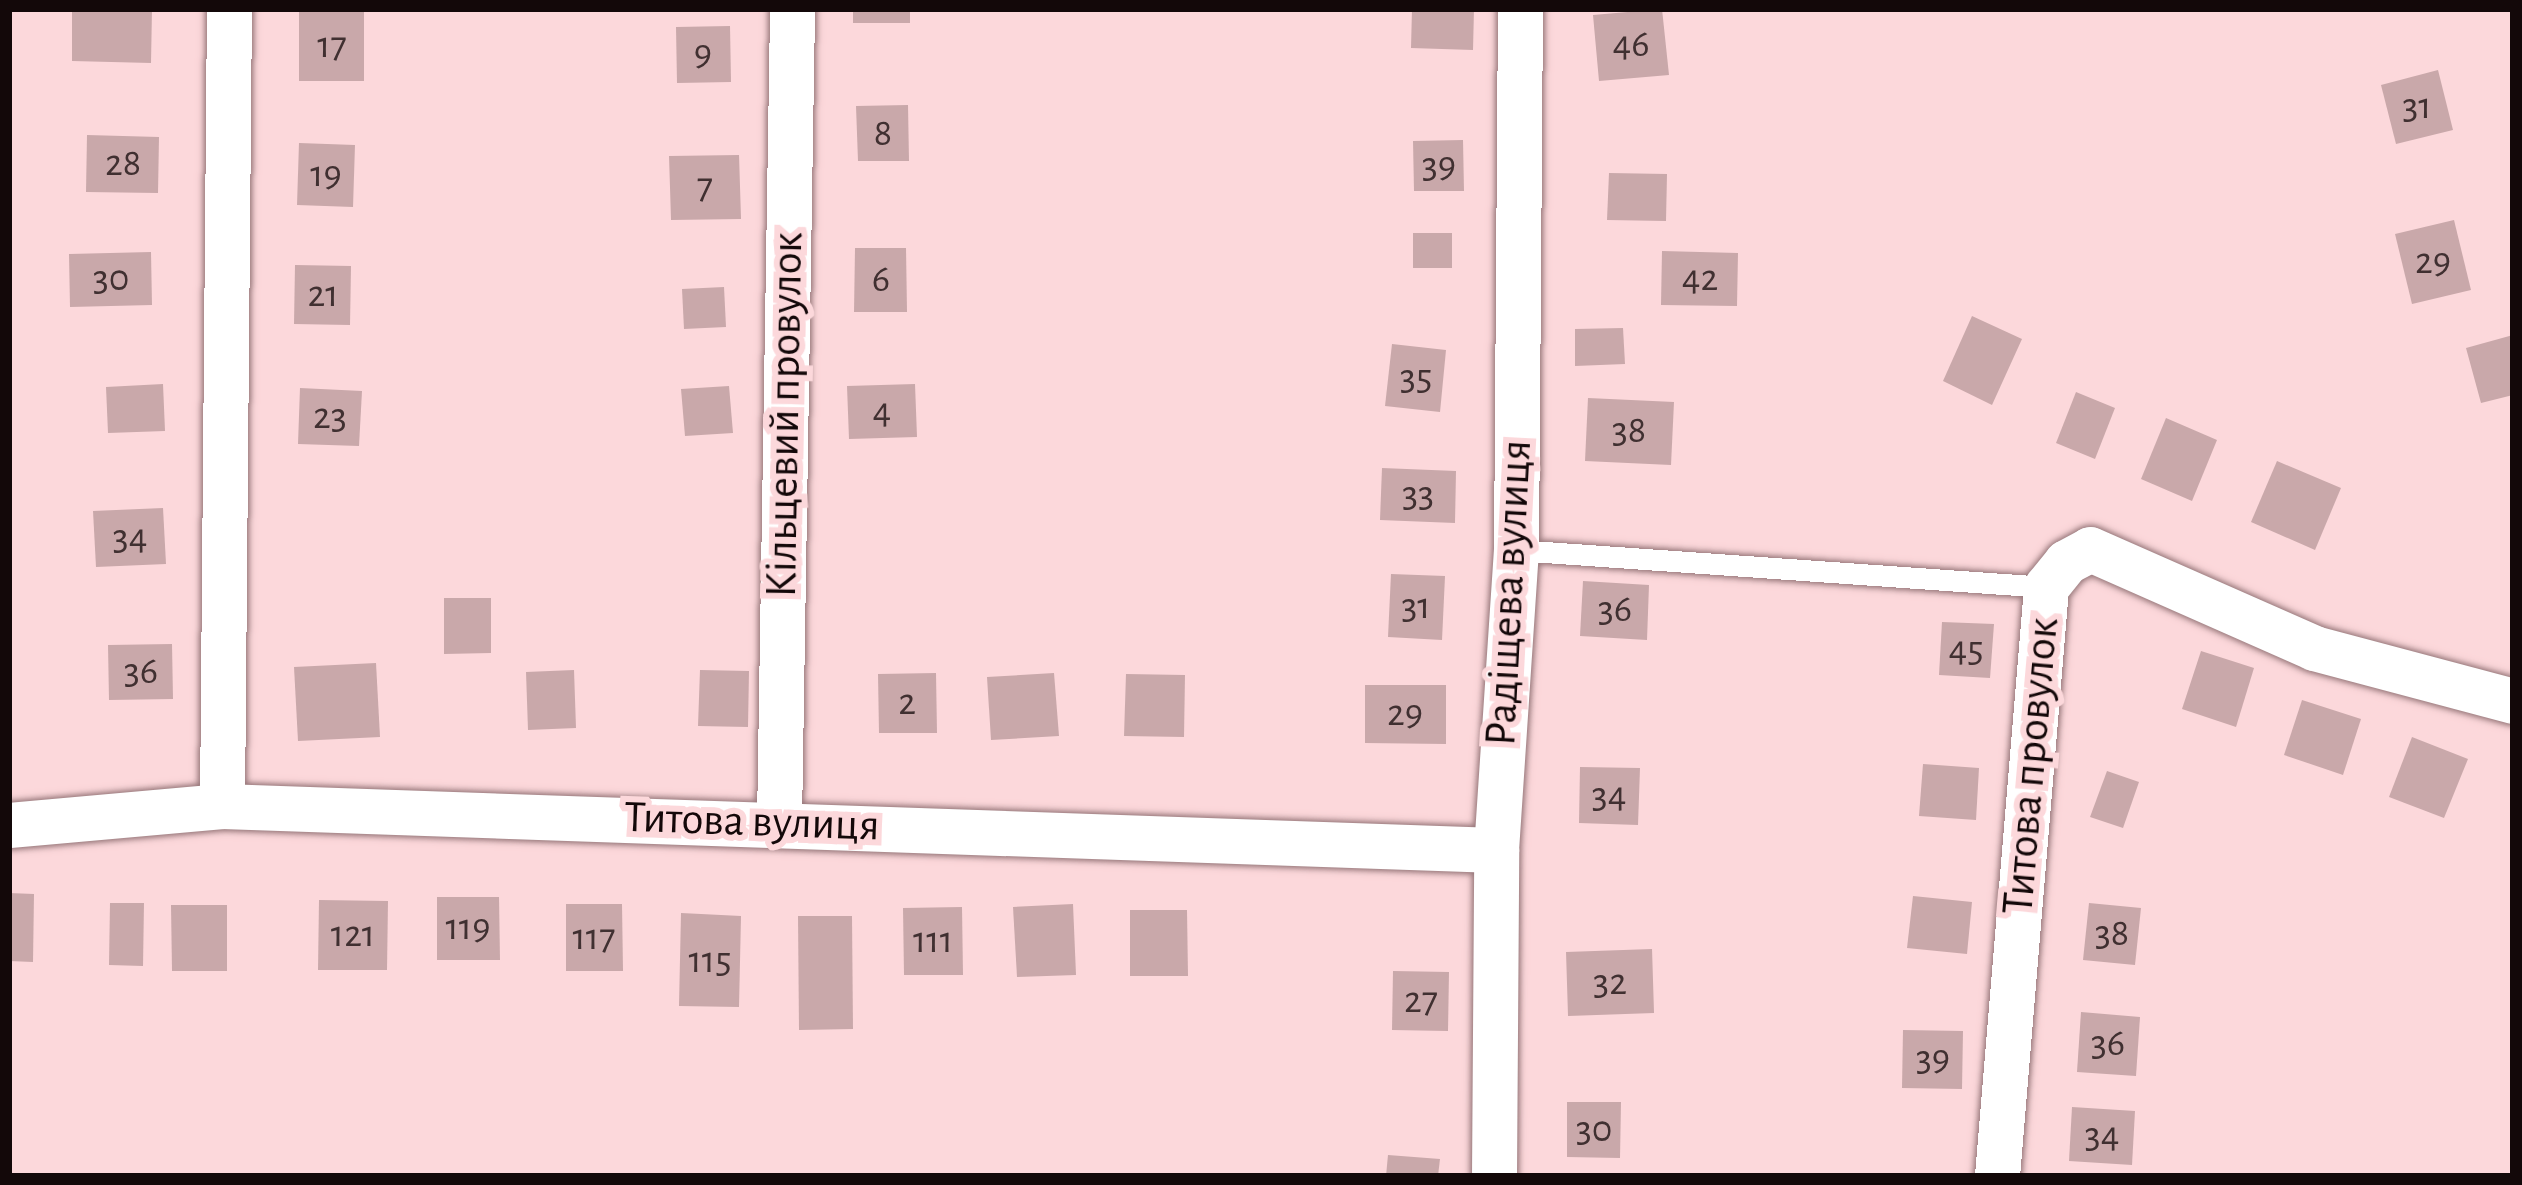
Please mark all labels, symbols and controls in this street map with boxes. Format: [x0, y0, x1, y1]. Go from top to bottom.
house number: 46 [1612, 22, 1650, 68]
house number: 17 [317, 23, 347, 69]
house number: 9 [694, 31, 712, 77]
house number: 31 [2402, 84, 2432, 130]
house number: 8 [874, 111, 892, 157]
house number: 28 [105, 141, 141, 187]
house number: 39 [1422, 143, 1456, 189]
house number: 19 [310, 152, 342, 198]
house number: 7 [697, 164, 713, 210]
street label: Кільцевий провулок [755, 232, 815, 598]
house number: 29 [2415, 239, 2451, 285]
house number: 30 [93, 256, 129, 302]
house number: 42 [1682, 256, 1718, 302]
house number: 6 [872, 257, 890, 303]
house number: 21 [307, 272, 339, 318]
house number: 35 [1400, 355, 1432, 401]
house number: 4 [873, 389, 891, 435]
house number: 23 [313, 394, 347, 440]
house number: 38 [1612, 408, 1646, 454]
street label: Радіщева вулиця [1474, 438, 1544, 748]
house number: 33 [1402, 472, 1434, 518]
house number: 34 [113, 515, 147, 561]
house number: 31 [1401, 584, 1431, 630]
house number: 36 [1598, 587, 1632, 633]
street label: Титова провулок [1991, 616, 2071, 916]
house number: 45 [1948, 627, 1984, 673]
house number: 36 [124, 649, 158, 695]
house number: 2 [898, 680, 916, 726]
house number: 29 [1387, 691, 1423, 737]
house number: 34 [1592, 773, 1626, 819]
street label: Титова вулиця [623, 791, 881, 853]
house number: 119 [445, 905, 491, 951]
house number: 38 [2095, 911, 2129, 957]
house number: 121 [331, 912, 375, 958]
house number: 117 [572, 915, 616, 961]
house number: 111 [913, 918, 953, 964]
house number: 115 [688, 938, 732, 984]
house number: 32 [1593, 960, 1627, 1006]
house number: 27 [1404, 978, 1438, 1024]
house number: 36 [2091, 1021, 2125, 1067]
house number: 39 [1916, 1036, 1950, 1082]
house number: 30 [1576, 1107, 1612, 1153]
house number: 34 [2085, 1113, 2119, 1159]

